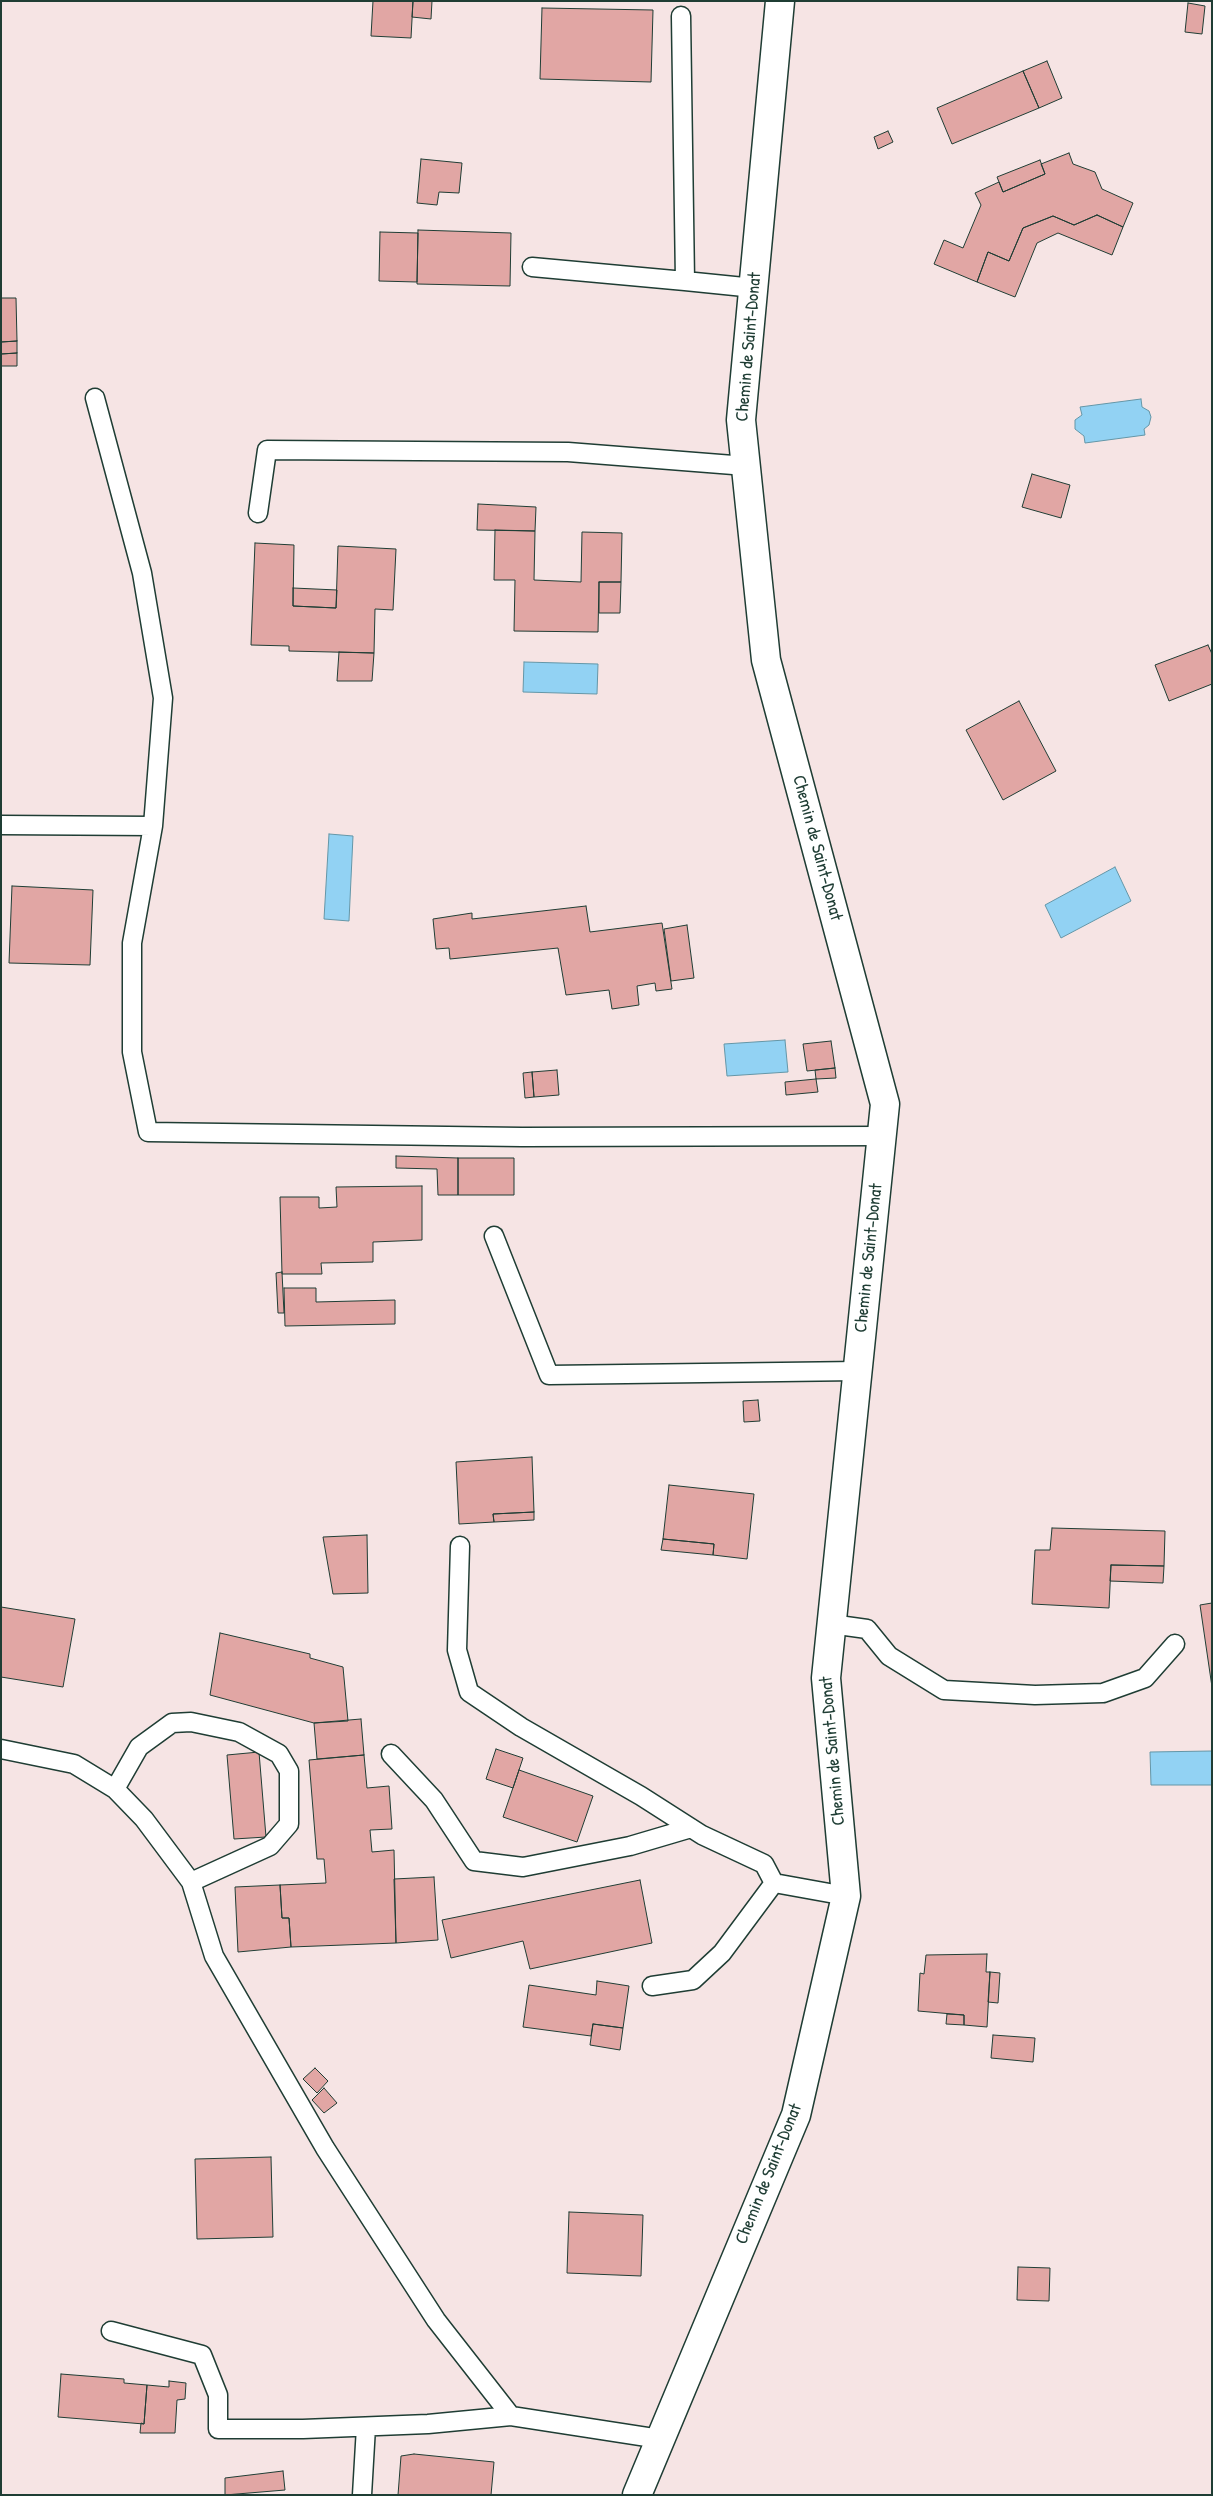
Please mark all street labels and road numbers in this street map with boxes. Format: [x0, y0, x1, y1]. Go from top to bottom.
street label: Chemin de Saint-Donat [732, 272, 766, 422]
street label: Chemin de Saint-Donat [787, 773, 847, 923]
street label: Chemin de Saint-Donat [850, 1182, 888, 1334]
street label: Chemin de Saint-Donat [816, 1676, 850, 1826]
street label: Chemin de Saint-Donat [731, 2101, 807, 2247]

